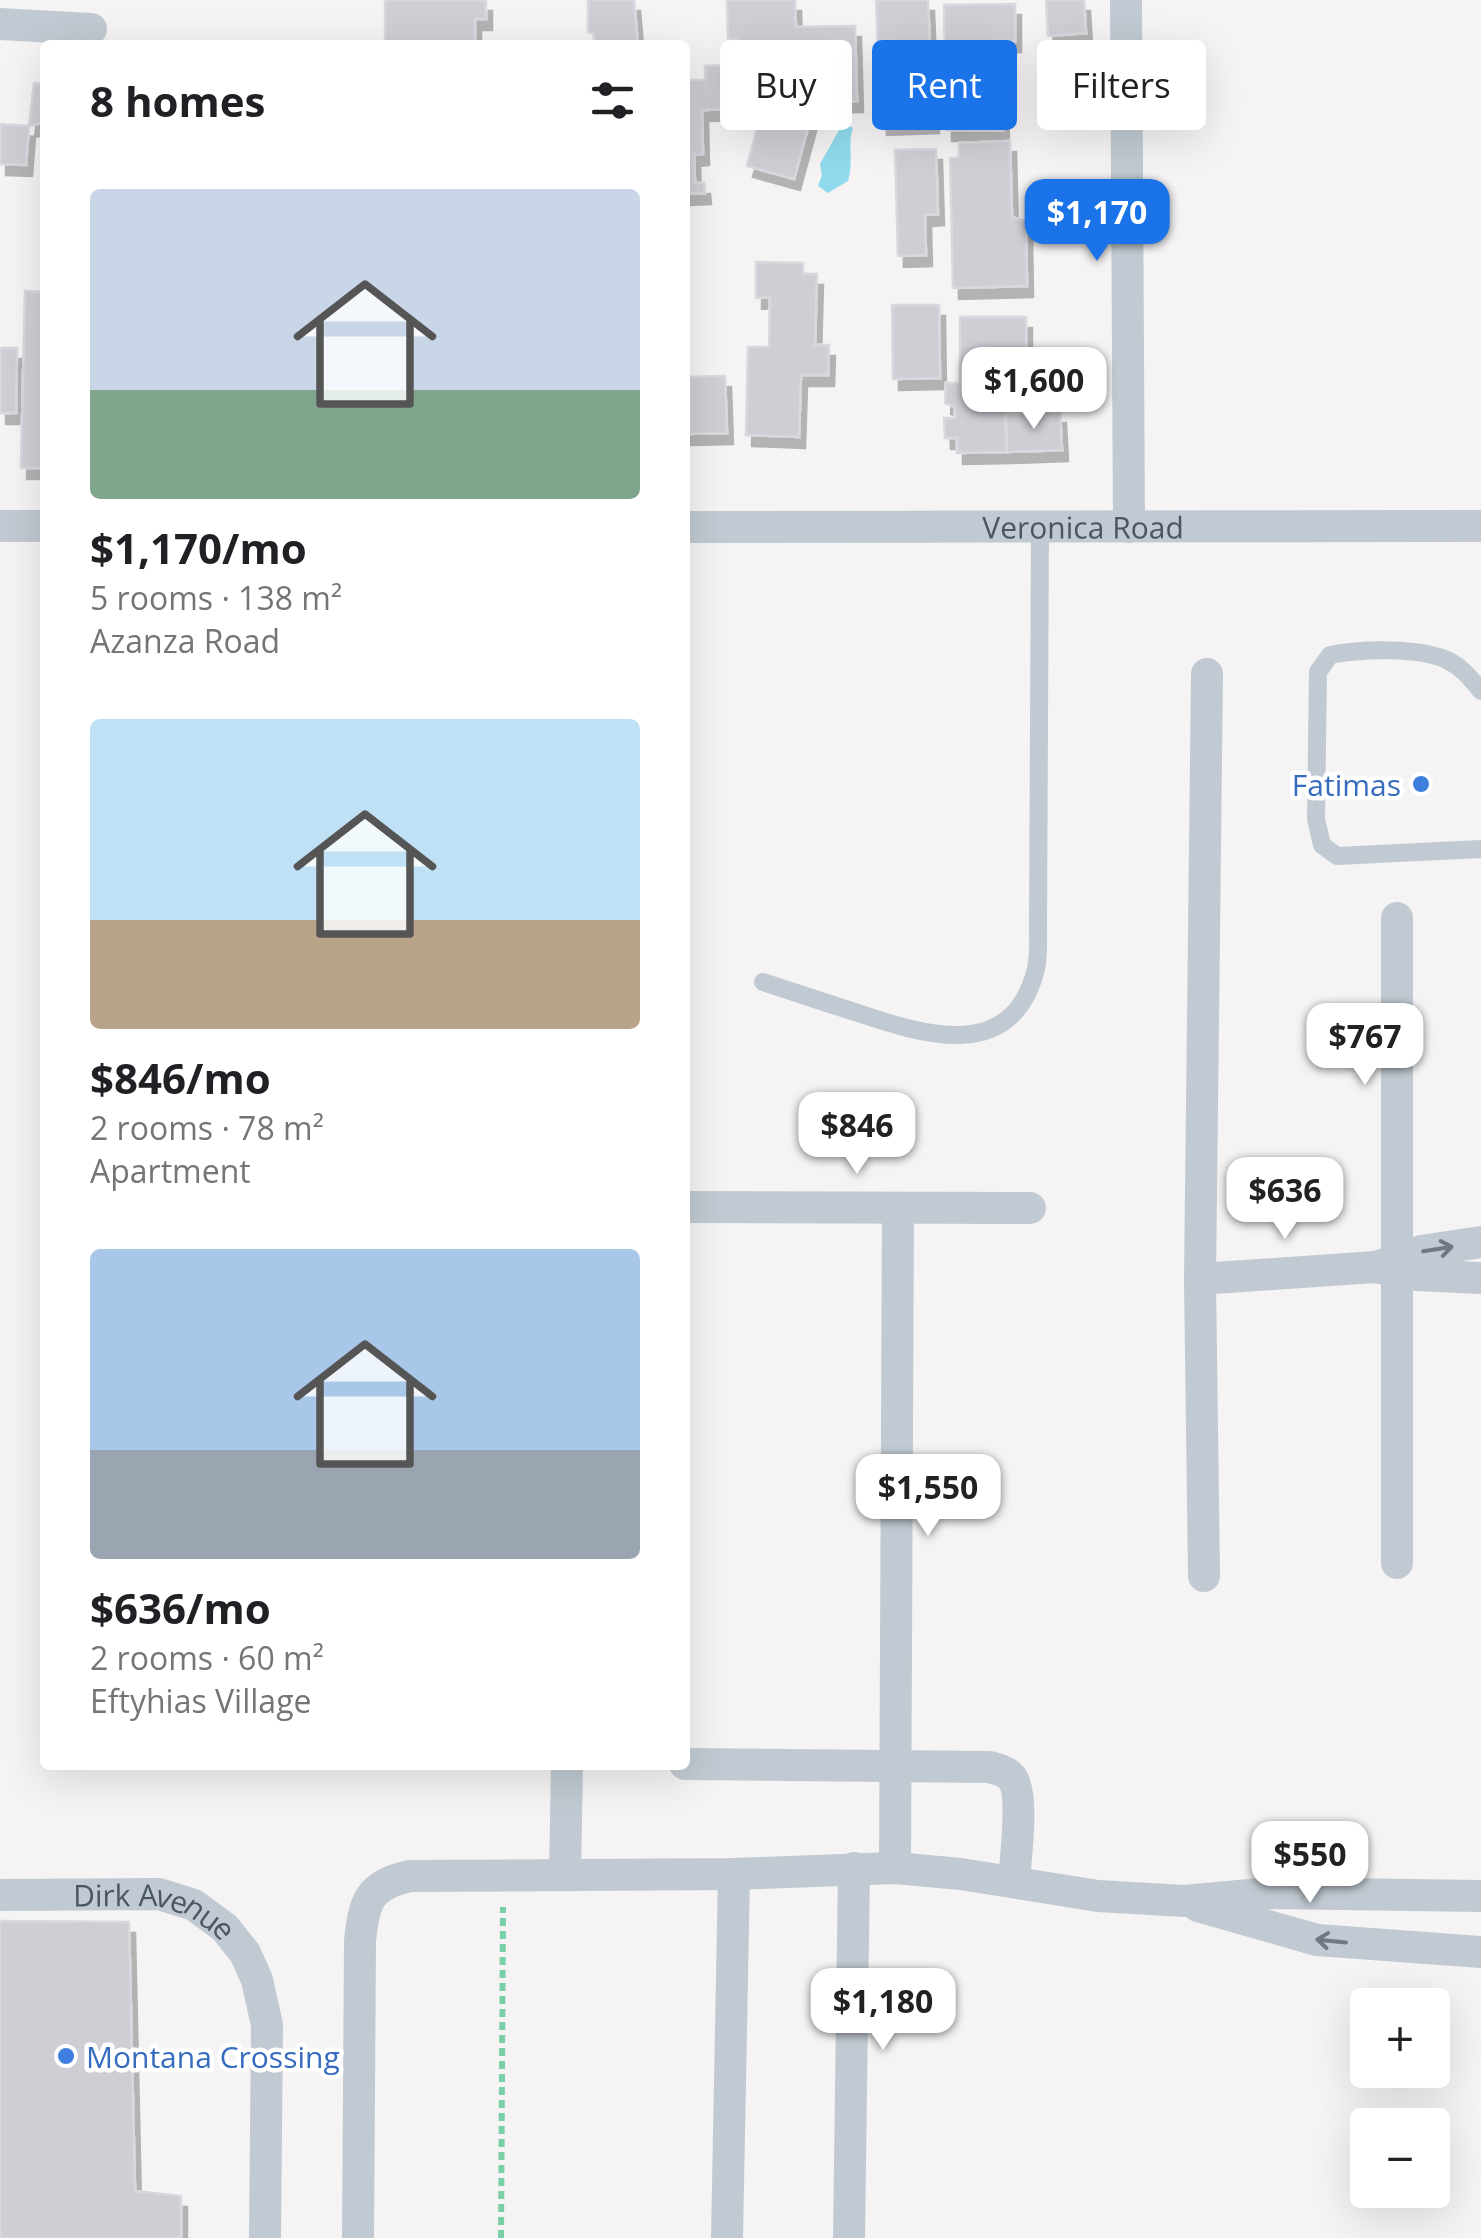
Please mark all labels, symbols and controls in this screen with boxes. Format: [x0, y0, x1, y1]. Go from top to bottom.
chip: Buy [720, 40, 852, 130]
chip: Rent [872, 40, 1017, 130]
chip: Filters [1037, 40, 1206, 130]
text: 8 homes [90, 72, 265, 129]
icon: filters [585, 73, 640, 128]
pin: $1,170 [1016, 179, 1178, 264]
text: $1,170 [1047, 190, 1147, 233]
icon: home [275, 254, 455, 434]
pin: $1,600 [953, 347, 1115, 432]
text: $1,600 [984, 358, 1084, 401]
street label: Veronica Road [982, 506, 1184, 547]
text: $1,170/mo [90, 519, 307, 576]
text: 5 rooms · 138 m² [90, 576, 342, 619]
text: Azanza Road [90, 619, 280, 662]
place label: Fatimas [1292, 764, 1401, 805]
marker: Fatimas [1410, 773, 1432, 795]
icon: home [275, 784, 455, 964]
pin: $767 [1306, 1003, 1424, 1088]
text: $767 [1328, 1014, 1402, 1057]
text: $846/mo [90, 1049, 271, 1106]
pin: $846 [798, 1092, 916, 1177]
text: $846 [820, 1103, 894, 1146]
text: 2 rooms · 78 m² [90, 1106, 324, 1149]
text: Apartment [90, 1149, 251, 1192]
pin: $636 [1226, 1157, 1344, 1242]
text: $636 [1248, 1168, 1322, 1211]
one-way arrow [1422, 1239, 1454, 1257]
icon: home [275, 1314, 455, 1494]
pin: $1,550 [847, 1454, 1009, 1539]
text: $1,550 [878, 1465, 978, 1508]
text: $636/mo [90, 1579, 271, 1636]
text: 2 rooms · 60 m² [90, 1636, 324, 1679]
text: Eftyhias Village [90, 1679, 311, 1722]
pin: $550 [1251, 1821, 1369, 1906]
text: $550 [1273, 1832, 1347, 1875]
street label: Dirk Avenue [73, 1874, 246, 1947]
one-way arrow [1316, 1932, 1348, 1951]
pin: $1,180 [802, 1968, 964, 2053]
text: $1,180 [833, 1979, 933, 2022]
map controls [1350, 1988, 1450, 2208]
button: + [1350, 1988, 1450, 2088]
place label: Montana Crossing [86, 2036, 340, 2077]
marker: Montana Crossing [55, 2045, 77, 2067]
button: − [1350, 2108, 1450, 2208]

